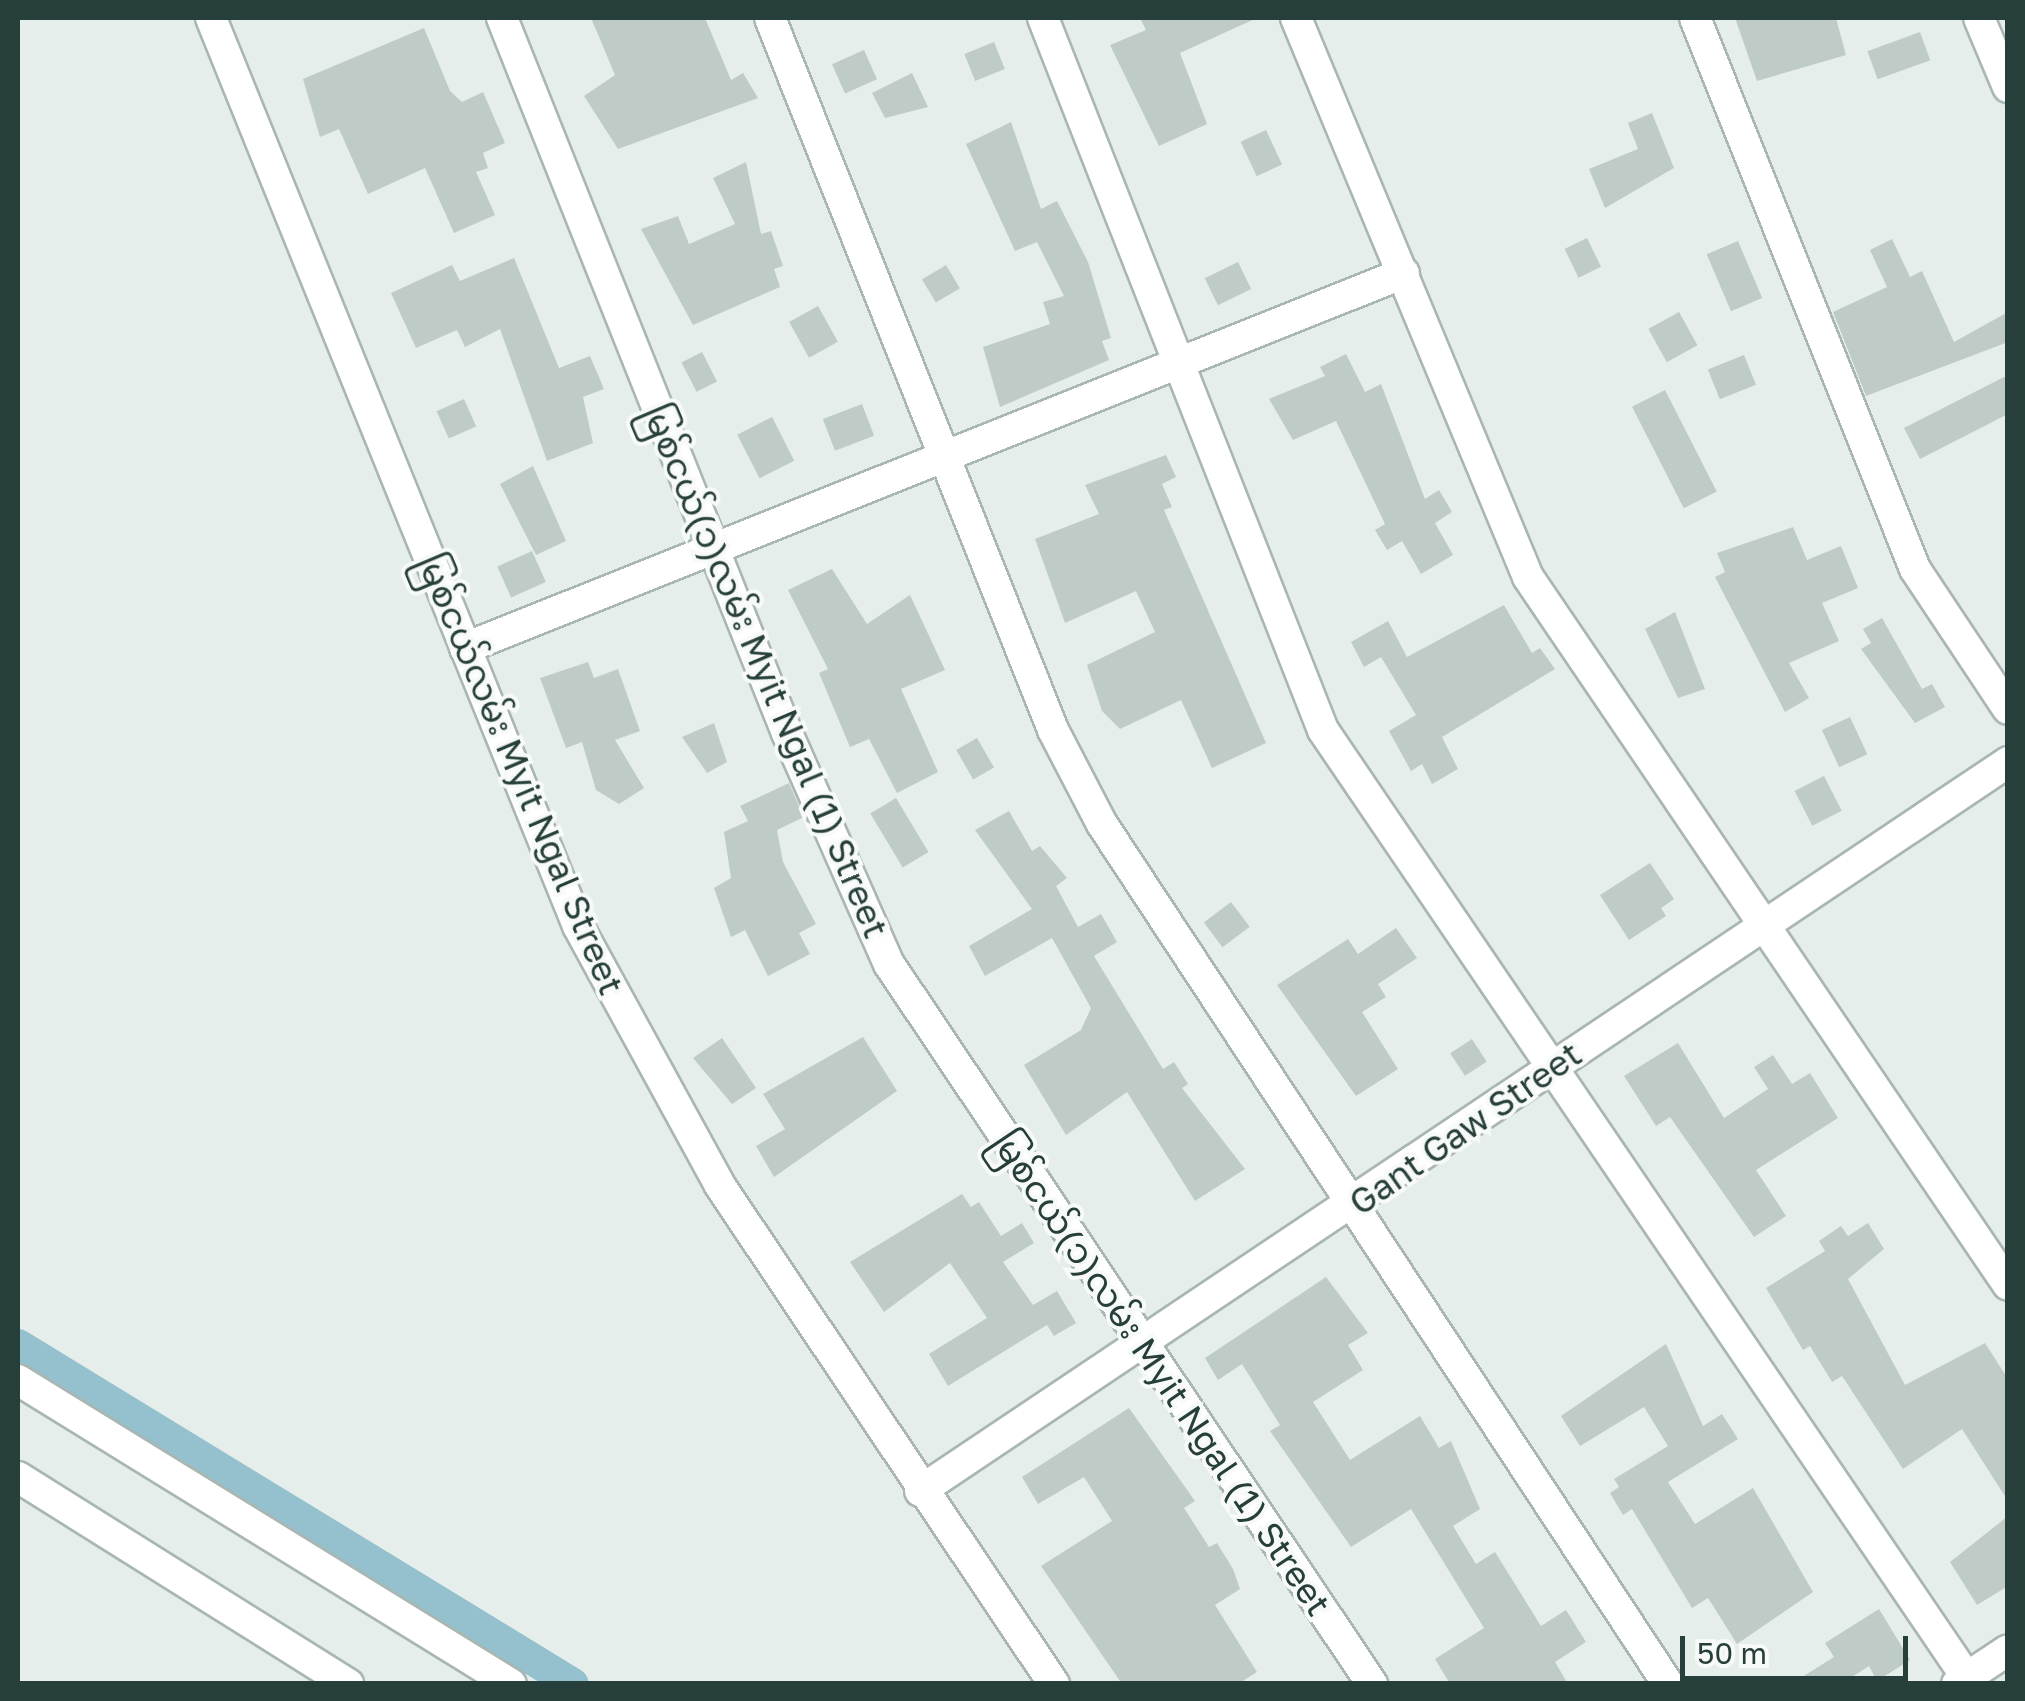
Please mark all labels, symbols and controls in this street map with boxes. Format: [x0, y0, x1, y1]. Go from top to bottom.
street label: မြစ်ငယ်(၁)လမ်း Myit Ngal (1) Street [634, 398, 898, 944]
street label: မြစ်ငယ်လမ်း Myit Ngal Street [409, 547, 633, 1001]
street label: Gant Gaw Street [1341, 1032, 1589, 1224]
street label: မြစ်ငယ်(၁)လမ်း Myit Ngal (1) Street [984, 1123, 1340, 1623]
scale bar [1685, 1616, 1912, 1678]
text: 50 m [1697, 1635, 1767, 1671]

